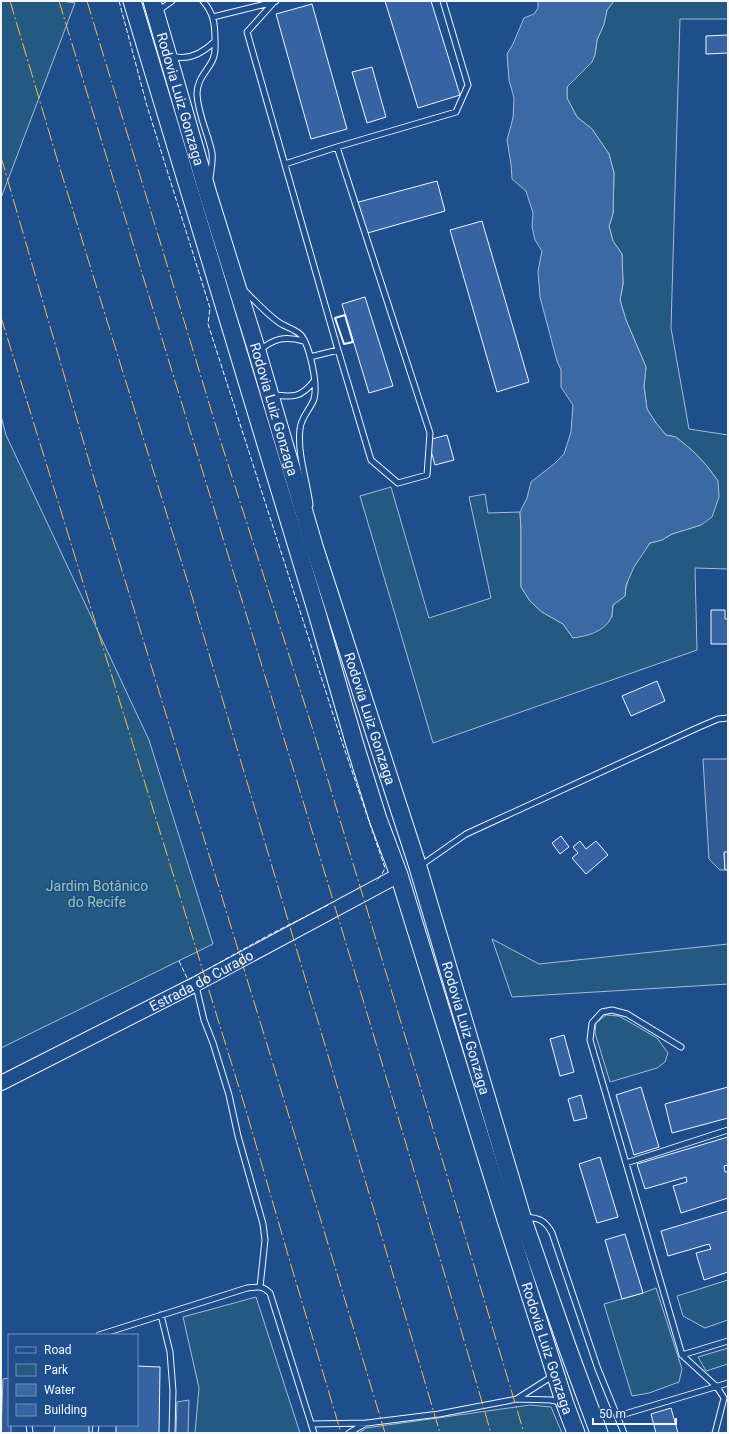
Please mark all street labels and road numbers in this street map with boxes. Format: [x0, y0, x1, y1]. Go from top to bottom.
street label: Rodovia Luiz Gonzaga [154, 31, 207, 167]
street label: Rodovia Luiz Gonzaga [247, 341, 301, 478]
street label: Rodovia Luiz Gonzaga [341, 651, 399, 787]
street label: Estrada do Curado [147, 947, 256, 1014]
street label: Rodovia Luiz Gonzaga [439, 960, 493, 1096]
street label: Rodovia Luiz Gonzaga [518, 1280, 576, 1417]

